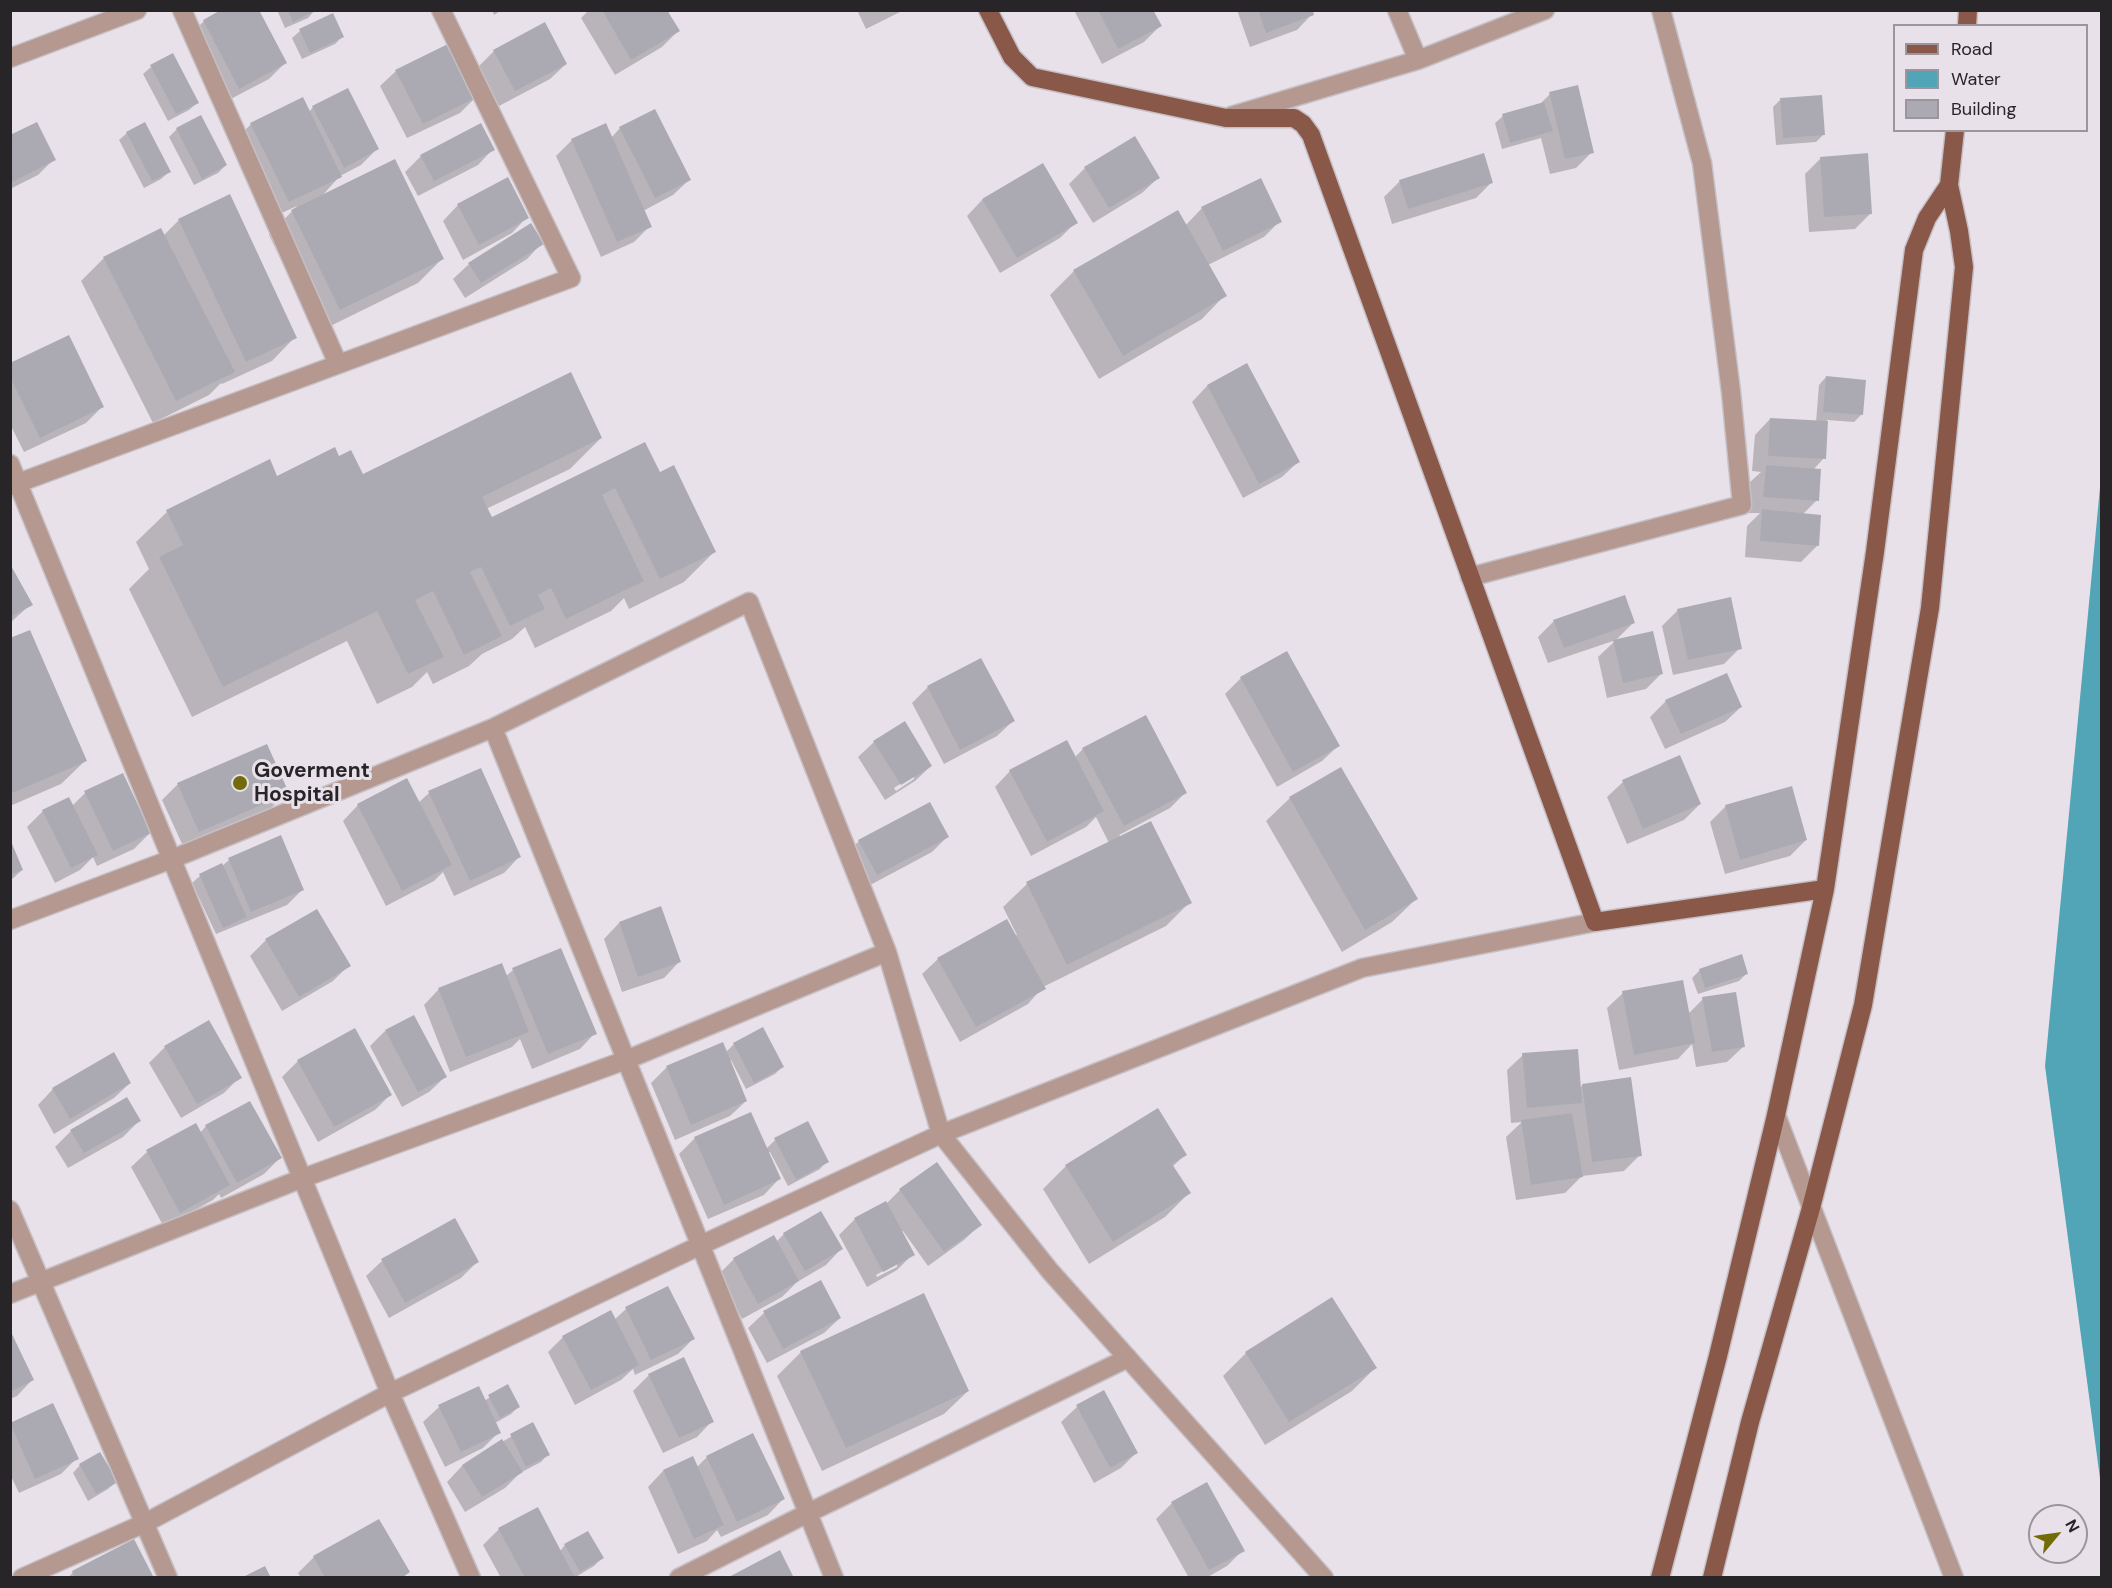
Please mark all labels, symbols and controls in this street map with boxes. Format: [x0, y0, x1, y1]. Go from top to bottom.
legend [1893, 24, 2088, 132]
text: Road [1951, 37, 1993, 61]
text: Water [1951, 67, 2001, 91]
text: Building [1951, 97, 2016, 121]
place label: Goverment Hospital [254, 758, 370, 808]
marker: Goverment Hospital [231, 774, 249, 792]
north arrow [2028, 1504, 2088, 1564]
text: N [2060, 1516, 2084, 1536]

